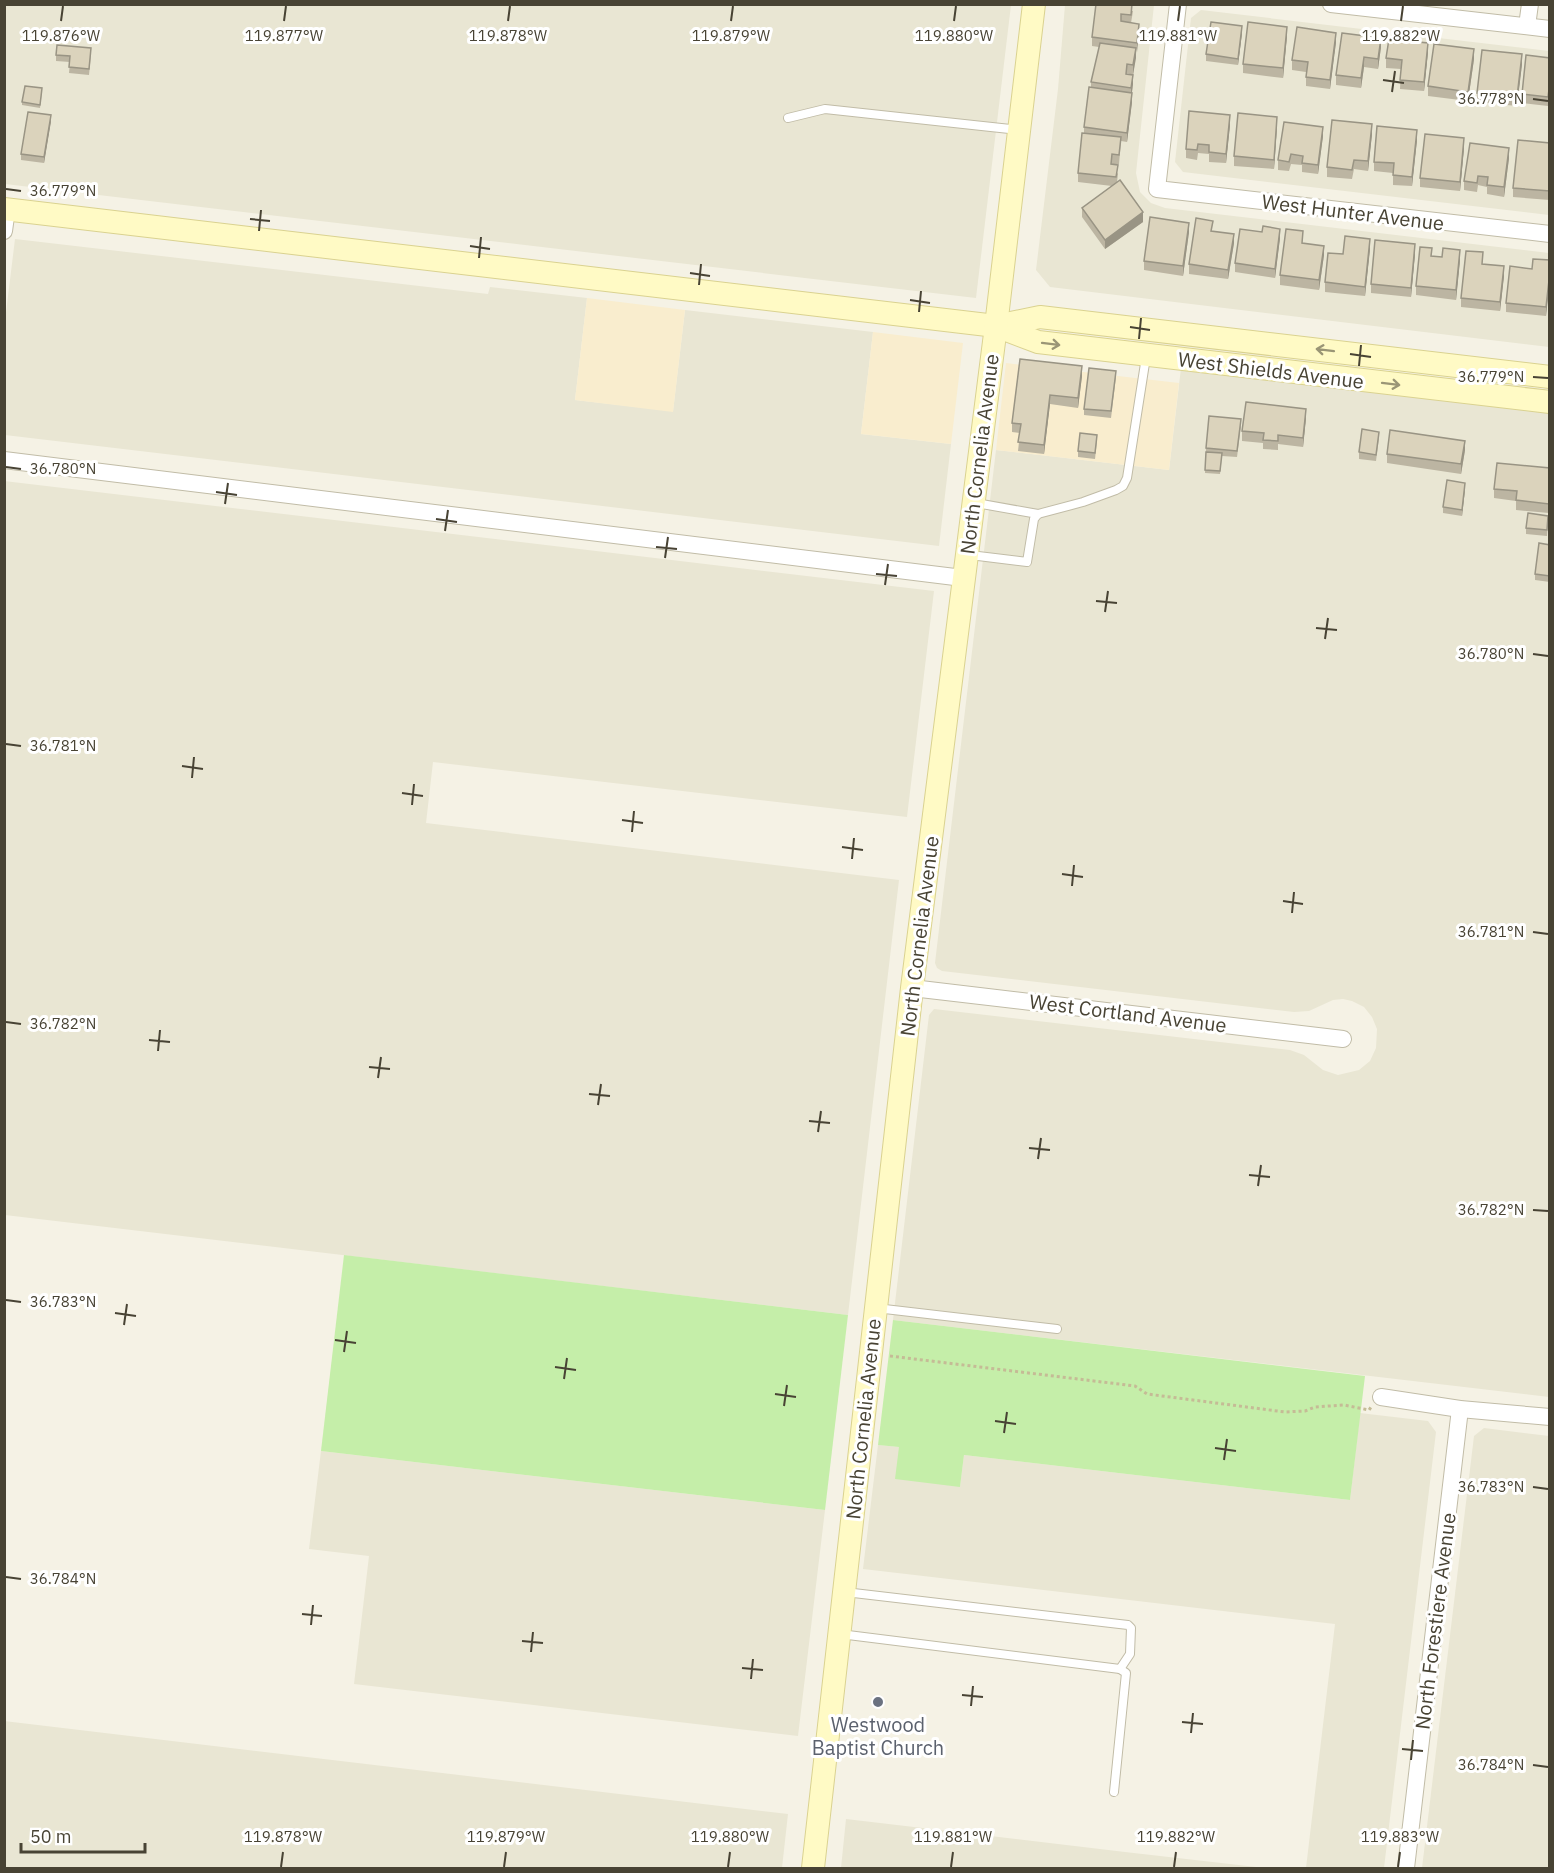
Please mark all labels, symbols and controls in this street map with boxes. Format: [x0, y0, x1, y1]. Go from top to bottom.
text: 119.876°W [22, 26, 101, 45]
text: 119.877°W [245, 26, 324, 45]
text: 119.878°W [469, 26, 548, 45]
text: 119.879°W [692, 26, 771, 45]
text: 119.880°W [915, 26, 994, 45]
text: 119.881°W [1139, 26, 1218, 45]
text: 119.882°W [1362, 26, 1441, 45]
text: 36.778°N [1458, 89, 1524, 108]
text: 36.779°N [30, 181, 96, 200]
street label: West Hunter Avenue [1260, 187, 1446, 237]
one-way arrow [1041, 339, 1061, 350]
one-way arrow [1315, 344, 1335, 355]
street label: West Shields Avenue [1177, 345, 1366, 395]
street label: North Cornelia Avenue [953, 352, 1005, 556]
text: 36.779°N [1458, 367, 1524, 386]
one-way arrow [1381, 379, 1401, 390]
text: 36.780°N [30, 459, 96, 478]
text: 36.780°N [1458, 644, 1524, 663]
text: 36.781°N [30, 736, 96, 755]
street label: North Cornelia Avenue [893, 834, 945, 1038]
text: 36.781°N [1458, 922, 1524, 941]
street label: West Cortland Avenue [1028, 988, 1228, 1038]
text: 36.782°N [30, 1014, 96, 1033]
text: 36.782°N [1458, 1200, 1524, 1219]
text: 36.783°N [30, 1292, 96, 1311]
street label: North Cornelia Avenue [839, 1317, 887, 1521]
text: 36.783°N [1458, 1477, 1524, 1496]
street label: North Forestiere Avenue [1408, 1511, 1462, 1731]
text: 36.784°N [30, 1569, 96, 1588]
marker: Westwood Baptist Church [871, 1695, 885, 1709]
place label: Westwood Baptist Church [812, 1711, 944, 1761]
text: 36.784°N [1458, 1755, 1524, 1774]
scale bar [21, 1816, 146, 1854]
text: 50 m [30, 1825, 72, 1848]
text: 119.878°W [244, 1827, 323, 1846]
text: 119.879°W [467, 1827, 546, 1846]
text: 119.880°W [691, 1827, 770, 1846]
text: 119.881°W [914, 1827, 993, 1846]
text: 119.882°W [1137, 1827, 1216, 1846]
text: 119.883°W [1361, 1827, 1440, 1846]

